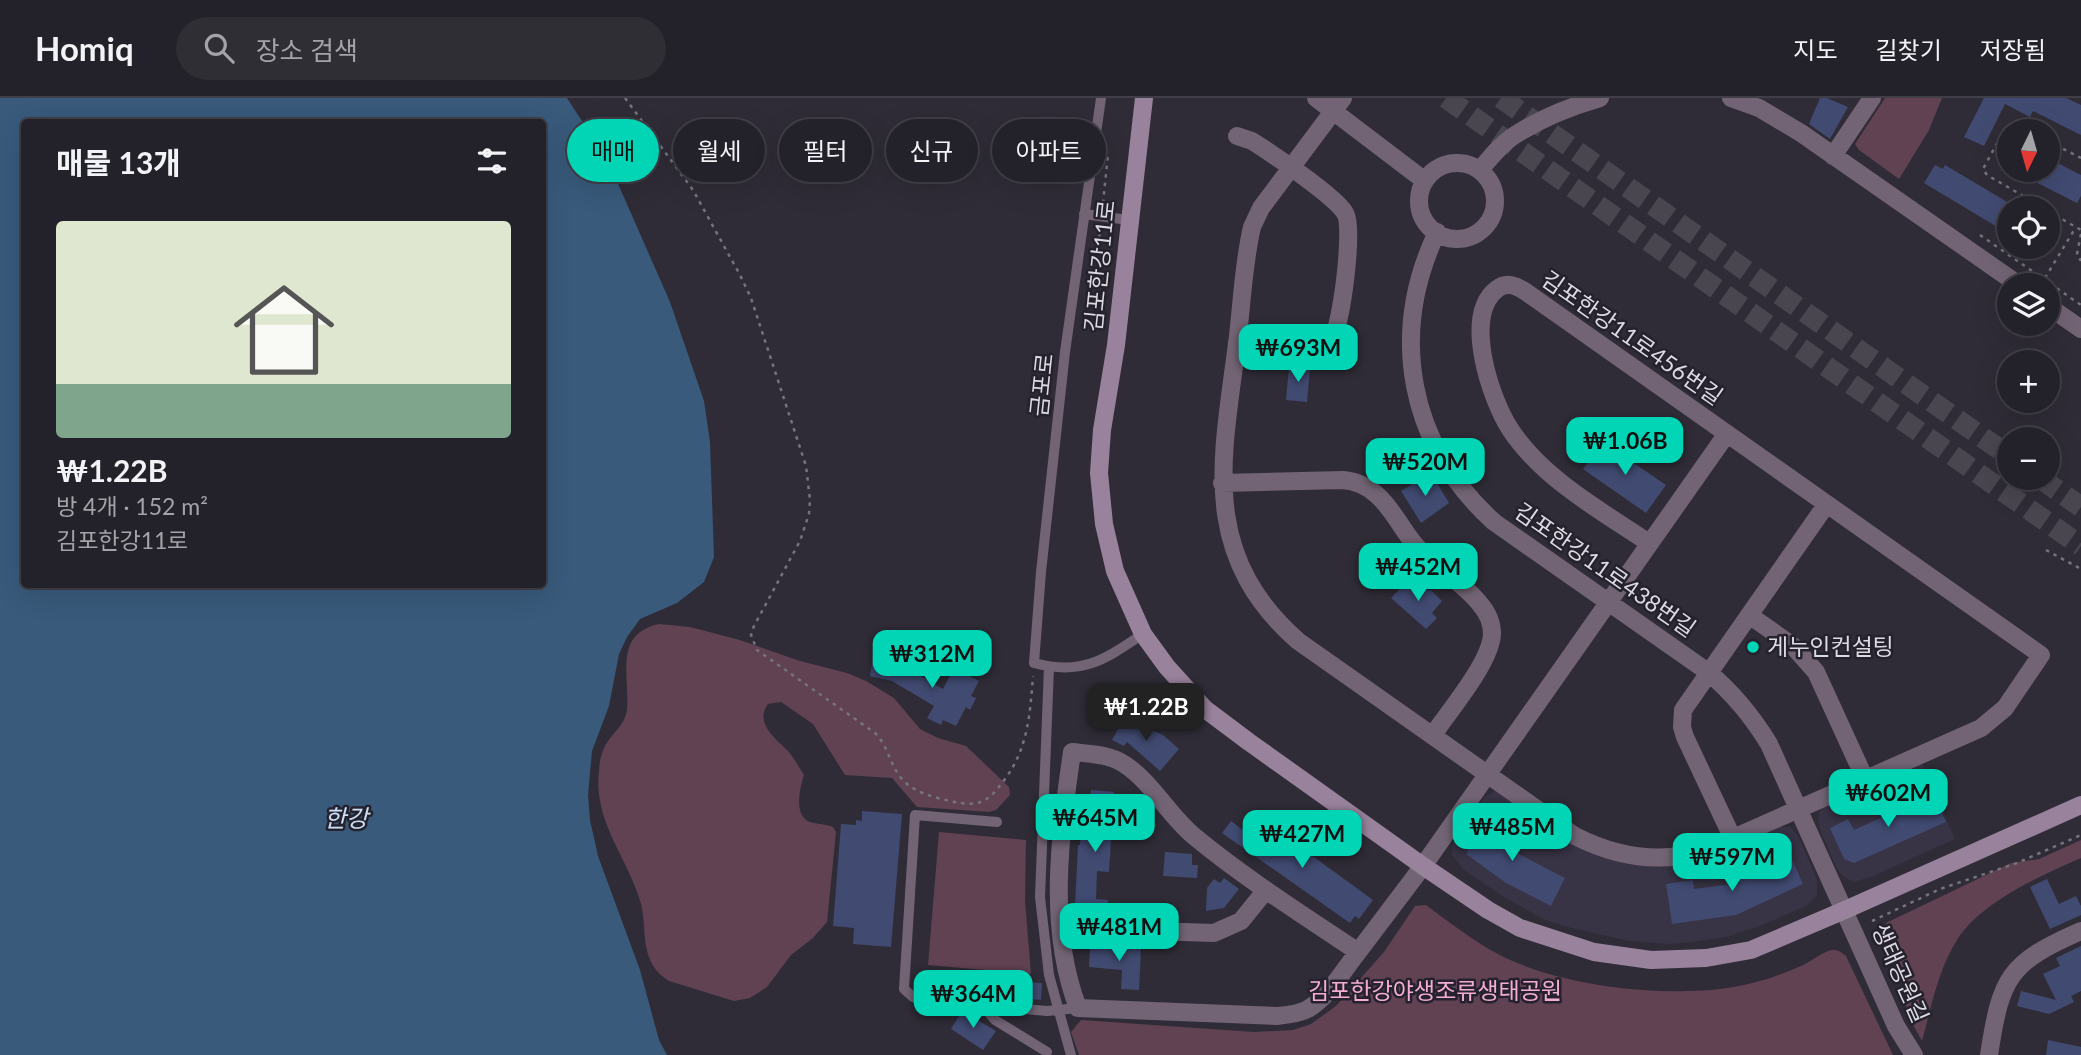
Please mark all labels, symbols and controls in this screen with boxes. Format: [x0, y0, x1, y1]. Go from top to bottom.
search box [176, 17, 666, 80]
text: Homiq [35, 28, 134, 68]
icon: search [200, 29, 238, 67]
text: 장소 검색 [256, 34, 358, 66]
text: 지도 [1793, 35, 1838, 64]
text: 길찾기 [1876, 35, 1942, 64]
text: 저장됨 [1980, 35, 2046, 64]
chip: 매매 [567, 119, 659, 182]
chip: 월세 [673, 119, 765, 182]
chip: 필터 [779, 119, 872, 182]
chip: 신규 [886, 119, 978, 182]
chip: 아파트 [992, 119, 1106, 182]
north arrow [1997, 119, 2060, 182]
map controls [1997, 119, 2060, 490]
icon: filters [473, 142, 511, 180]
text: 매물 13개 [56, 144, 181, 180]
button: locate [1997, 196, 2060, 259]
street label: 김포한강11로 [1078, 199, 1120, 333]
street label: 김포한강11로456번길 [1537, 264, 1729, 410]
icon: home [221, 267, 347, 393]
button: layers [1997, 273, 2060, 336]
pin: ₩693M [1249, 324, 1347, 384]
text: ₩693M [1255, 333, 1341, 361]
button: + [1997, 350, 2060, 413]
street label: 금포로 [1024, 352, 1058, 418]
pin: ₩1.06B [1568, 418, 1682, 477]
text: ₩1.06B [1582, 426, 1668, 454]
button: − [1997, 427, 2060, 490]
pin: ₩520M [1376, 438, 1474, 498]
text: ₩520M [1382, 447, 1468, 475]
text: ₩1.22B [56, 452, 168, 488]
text: 방 4개 · 152 m² [56, 492, 208, 520]
street label: 김포한강11로438번길 [1510, 496, 1702, 642]
text: 김포한강11로 [56, 526, 188, 554]
pin: ₩452M [1369, 544, 1467, 603]
text: ₩452M [1375, 552, 1461, 580]
pin: ₩312M [883, 630, 981, 690]
place label: 게누인컨설팅 [1767, 632, 1894, 660]
text: ₩312M [889, 639, 975, 667]
marker: 게누인컨설팅 [1745, 639, 1761, 655]
pin: ₩1.22B [1089, 684, 1203, 743]
text: ₩1.22B [1103, 692, 1189, 720]
pin: ₩602M [1839, 770, 1937, 829]
text: ₩602M [1845, 778, 1931, 806]
pin: ₩645M [1046, 794, 1144, 854]
water label: 한강 [324, 803, 371, 832]
text: ₩645M [1052, 803, 1138, 831]
pin: ₩485M [1463, 804, 1561, 863]
pin: ₩427M [1253, 810, 1351, 870]
text: ₩485M [1469, 812, 1555, 840]
text: ₩427M [1259, 819, 1345, 847]
pin: ₩597M [1683, 834, 1781, 893]
text: ₩597M [1689, 842, 1775, 870]
pin: ₩481M [1070, 904, 1168, 963]
text: ₩481M [1076, 912, 1162, 940]
street label: 생태공원길 [1867, 919, 1935, 1027]
pin: ₩364M [924, 970, 1022, 1030]
park label: 김포한강야생조류생태공원 [1308, 976, 1562, 1004]
text: ₩364M [930, 979, 1016, 1007]

